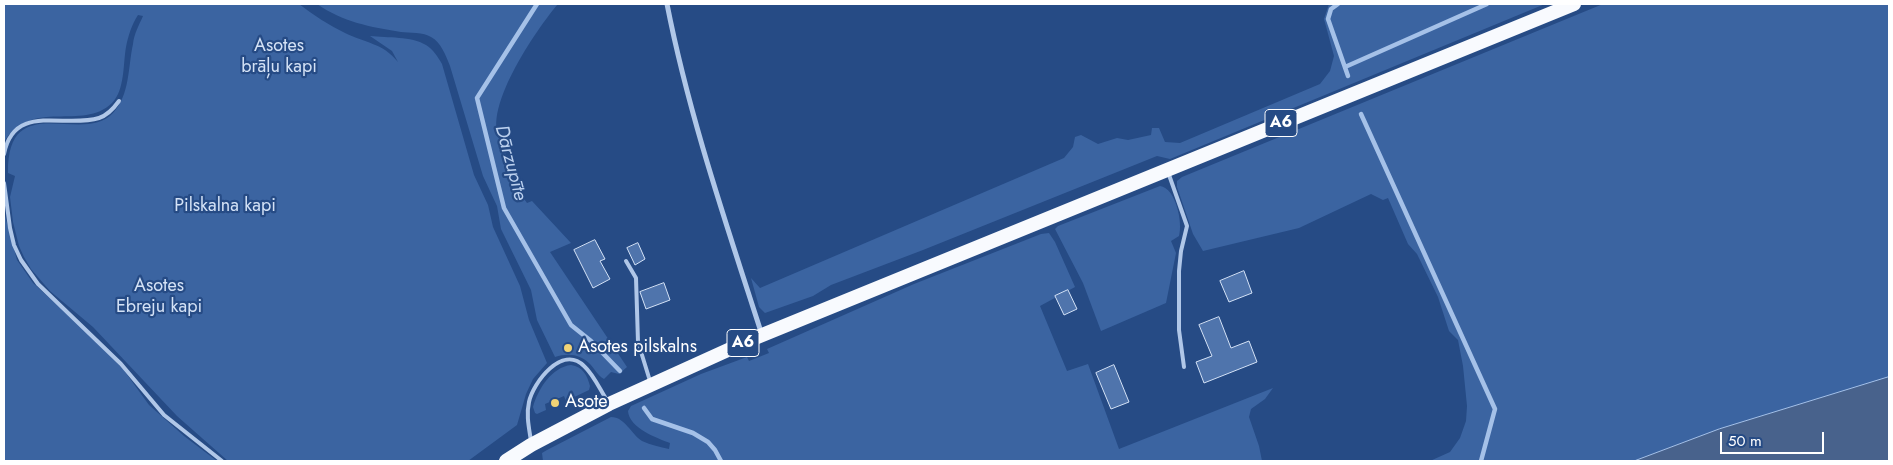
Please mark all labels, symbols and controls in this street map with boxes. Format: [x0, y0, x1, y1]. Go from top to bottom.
park label: Asotes brāļu kapi [241, 36, 317, 78]
road number: A6 [1265, 110, 1297, 136]
water label: Dārzupīte [489, 123, 531, 203]
park label: Pilskalna kapi [174, 196, 276, 218]
park label: Asotes Ebreju kapi [116, 276, 202, 318]
road number: A6 [727, 329, 759, 356]
place label: Asotes pilskalns [578, 337, 697, 359]
marker: Asotes pilskalns [562, 342, 574, 354]
place label: Asote [565, 392, 608, 414]
marker: Asote [549, 397, 561, 409]
scale bar [1723, 422, 1827, 454]
text: 50 m [1728, 430, 1762, 452]

